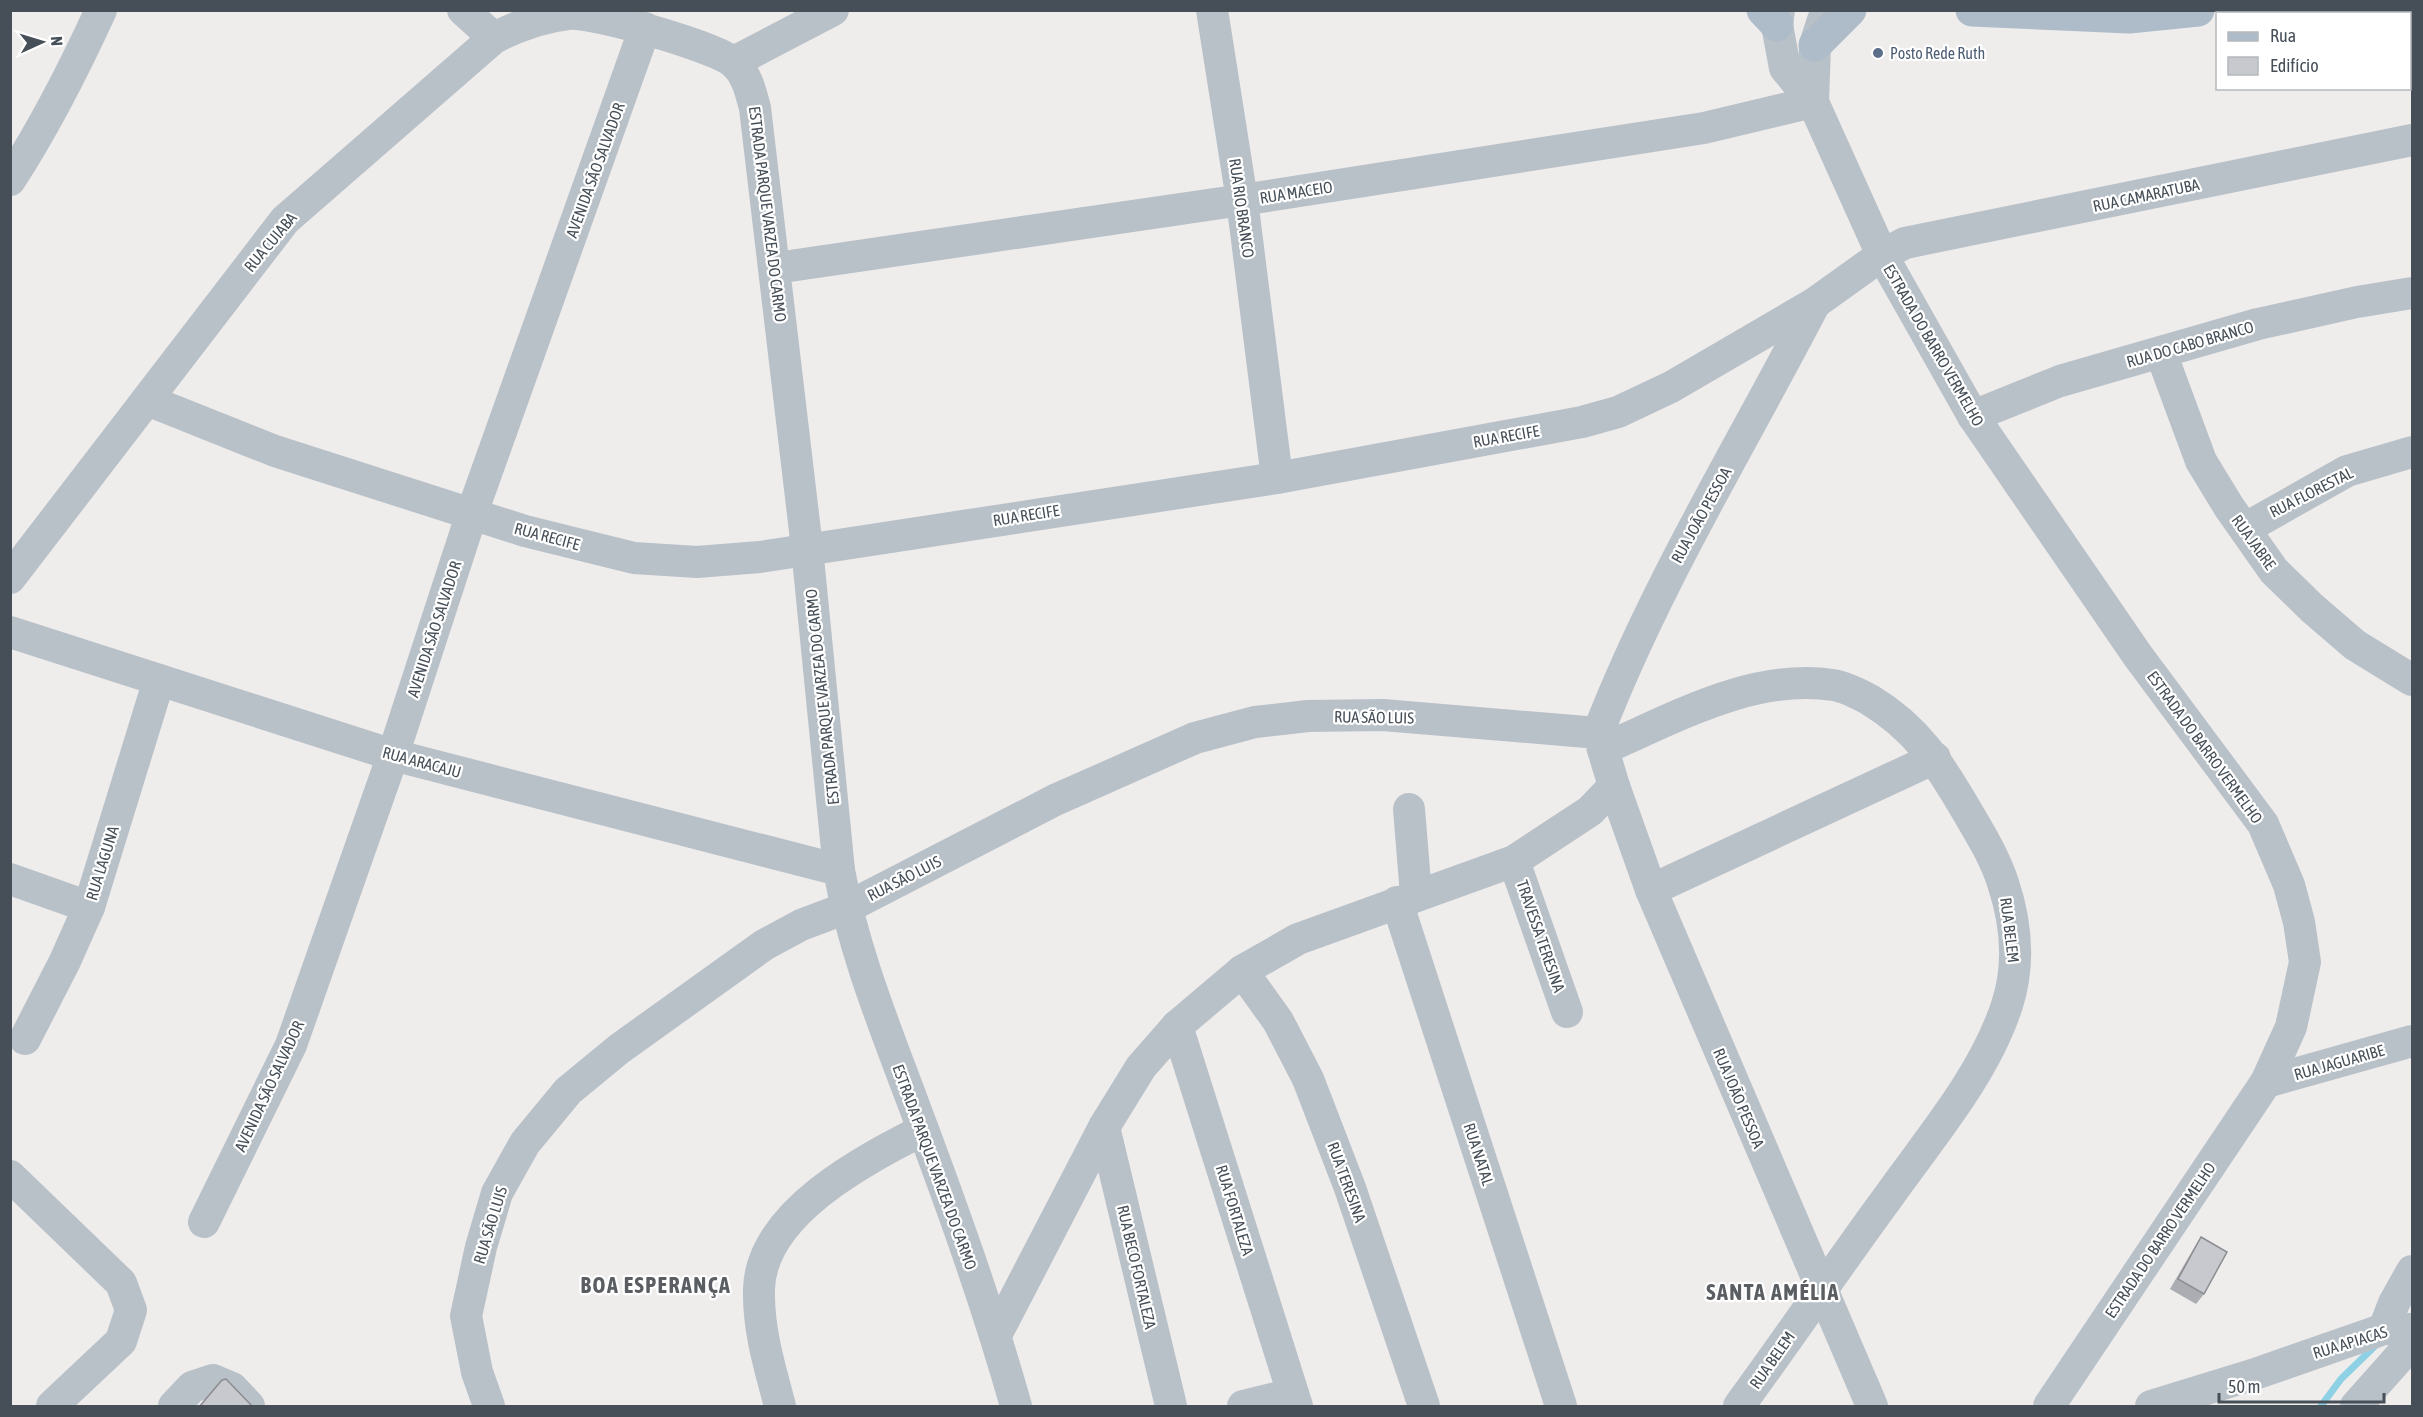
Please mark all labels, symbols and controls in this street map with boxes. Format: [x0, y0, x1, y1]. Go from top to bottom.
north arrow [12, 12, 72, 72]
legend [2216, 12, 2411, 90]
text: Rua [2270, 25, 2296, 46]
text: N [48, 36, 66, 46]
place label: Posto Rede Ruth [1890, 44, 1985, 62]
marker: Posto Rede Ruth [1871, 46, 1885, 60]
text: Edifício [2270, 55, 2319, 76]
street label: AVENIDA SÃO SALVADOR [562, 100, 628, 240]
street label: ESTRADA PARQUE VARZEA DO CARMO [746, 105, 790, 323]
street label: RUA RIO BRANCO [1226, 157, 1258, 259]
street label: RUA CAMARATUBA [2091, 175, 2201, 215]
street label: RUA MACEIO [1258, 177, 1334, 207]
street label: RUA CUIABA [240, 209, 300, 275]
street label: ESTRADA DO BARRO VERMELHO [1880, 261, 1988, 429]
street label: RUA DO CABO BRANCO [2124, 317, 2256, 371]
street label: RUA RECIFE [1472, 421, 1541, 451]
street label: RUA FLORESTAL [2266, 463, 2356, 521]
street label: RUA JOÃO PESSOA [1667, 464, 1735, 566]
street label: RUA RECIFE [992, 501, 1061, 529]
street label: RUA JABRE [2228, 511, 2280, 573]
street label: RUA RECIFE [512, 519, 582, 553]
street label: AVENIDA SÃO SALVADOR [403, 559, 465, 699]
street label: ESTRADA PARQUE VARZEA DO CARMO [802, 588, 842, 806]
street label: ESTRADA DO BARRO VERMELHO [2144, 667, 2266, 827]
street label: RUA SÃO LUIS [1334, 707, 1414, 727]
street label: RUA ARACAJU [381, 743, 463, 781]
street label: RUA LAGUNA [82, 824, 122, 902]
street label: RUA SÃO LUIS [864, 852, 944, 904]
street label: TRAVESSA TERESINA [1513, 878, 1569, 995]
street label: RUA BELEM [1997, 896, 2023, 964]
street label: AVENIDA SÃO SALVADOR [231, 1018, 307, 1154]
street label: RUA JAGUARIBE [2292, 1041, 2386, 1083]
street label: RUA JOÃO PESSOA [1710, 1045, 1768, 1151]
street label: ESTRADA PARQUE VARZEA DO CARMO [889, 1062, 981, 1272]
street label: RUA NATAL [1460, 1121, 1498, 1188]
street label: RUA TERESINA [1324, 1139, 1370, 1225]
street label: ESTRADA DO BARRO VERMELHO [2101, 1159, 2219, 1321]
street label: RUA FORTALEZA [1213, 1163, 1257, 1258]
street label: RUA SÃO LUIS [470, 1184, 510, 1266]
street label: RUA BECO FORTALEZA [1114, 1203, 1160, 1331]
district label: BOA ESPERANÇA [581, 1272, 731, 1298]
district label: SANTA AMÉLIA [1706, 1279, 1840, 1305]
street label: RUA APIACAS [2311, 1322, 2390, 1362]
street label: RUA BELEM [1746, 1328, 1798, 1392]
scale bar [2219, 1366, 2384, 1404]
text: 50 m [2228, 1376, 2260, 1397]

